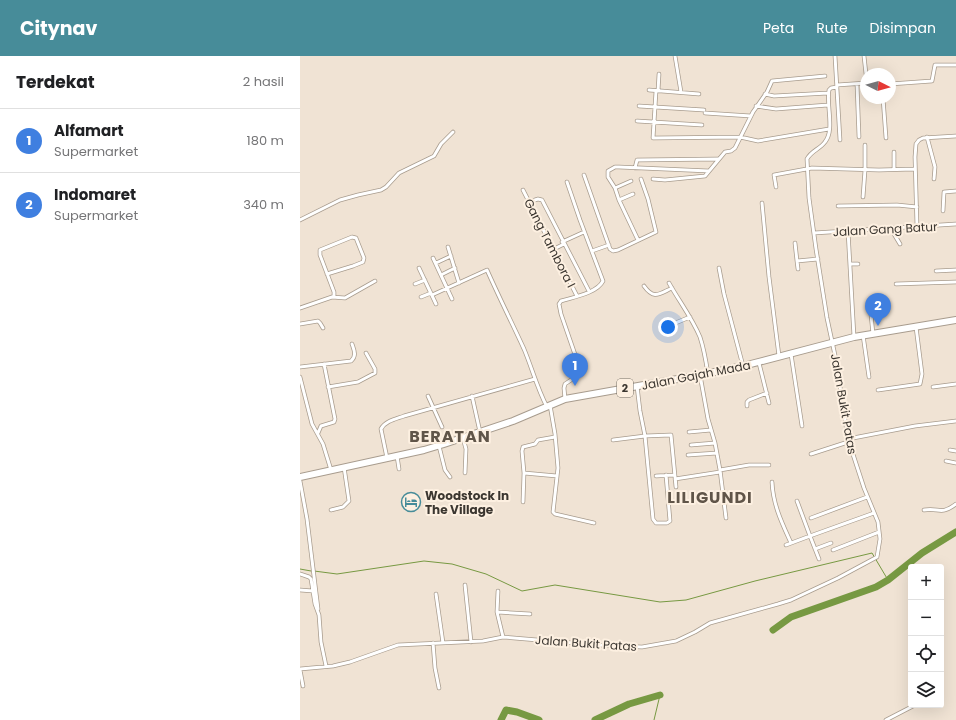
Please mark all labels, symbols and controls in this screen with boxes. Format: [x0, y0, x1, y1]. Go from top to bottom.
text: Citynav [20, 15, 97, 42]
text: Peta [763, 18, 794, 38]
text: Rute [816, 18, 848, 38]
text: Disimpan [870, 18, 936, 38]
north arrow [860, 68, 896, 104]
text: Terdekat [16, 70, 95, 94]
text: 2 hasil [243, 72, 284, 91]
text: Alfamart [54, 120, 124, 141]
text: 1 [27, 131, 31, 150]
text: 180 m [247, 131, 284, 150]
text: Supermarket [54, 142, 138, 161]
text: Indomaret [54, 184, 136, 205]
text: 2 [25, 195, 33, 214]
text: 340 m [243, 195, 284, 214]
street label: Gang Tambora I [520, 196, 580, 291]
text: Supermarket [54, 206, 138, 225]
street label: Jalan Gang Batur [832, 218, 938, 240]
pin: 2 [865, 293, 891, 326]
your location [658, 317, 678, 337]
street label: Jalan Bukit Patas [827, 352, 861, 456]
pin: 1 [562, 353, 588, 386]
street label: Jalan Gajah Mada [640, 356, 752, 394]
road number: 2 [617, 379, 633, 397]
district label: BERATAN [409, 425, 491, 448]
district label: LILIGUNDI [667, 486, 753, 509]
place label: Woodstock In The Village [425, 487, 509, 518]
hotel icon: Woodstock In The Village [400, 491, 422, 513]
map controls [908, 564, 944, 708]
button: + [908, 564, 944, 600]
button: − [908, 600, 944, 636]
street label: Jalan Bukit Patas [535, 631, 637, 655]
button: locate [908, 636, 944, 672]
button: layers [908, 672, 944, 708]

